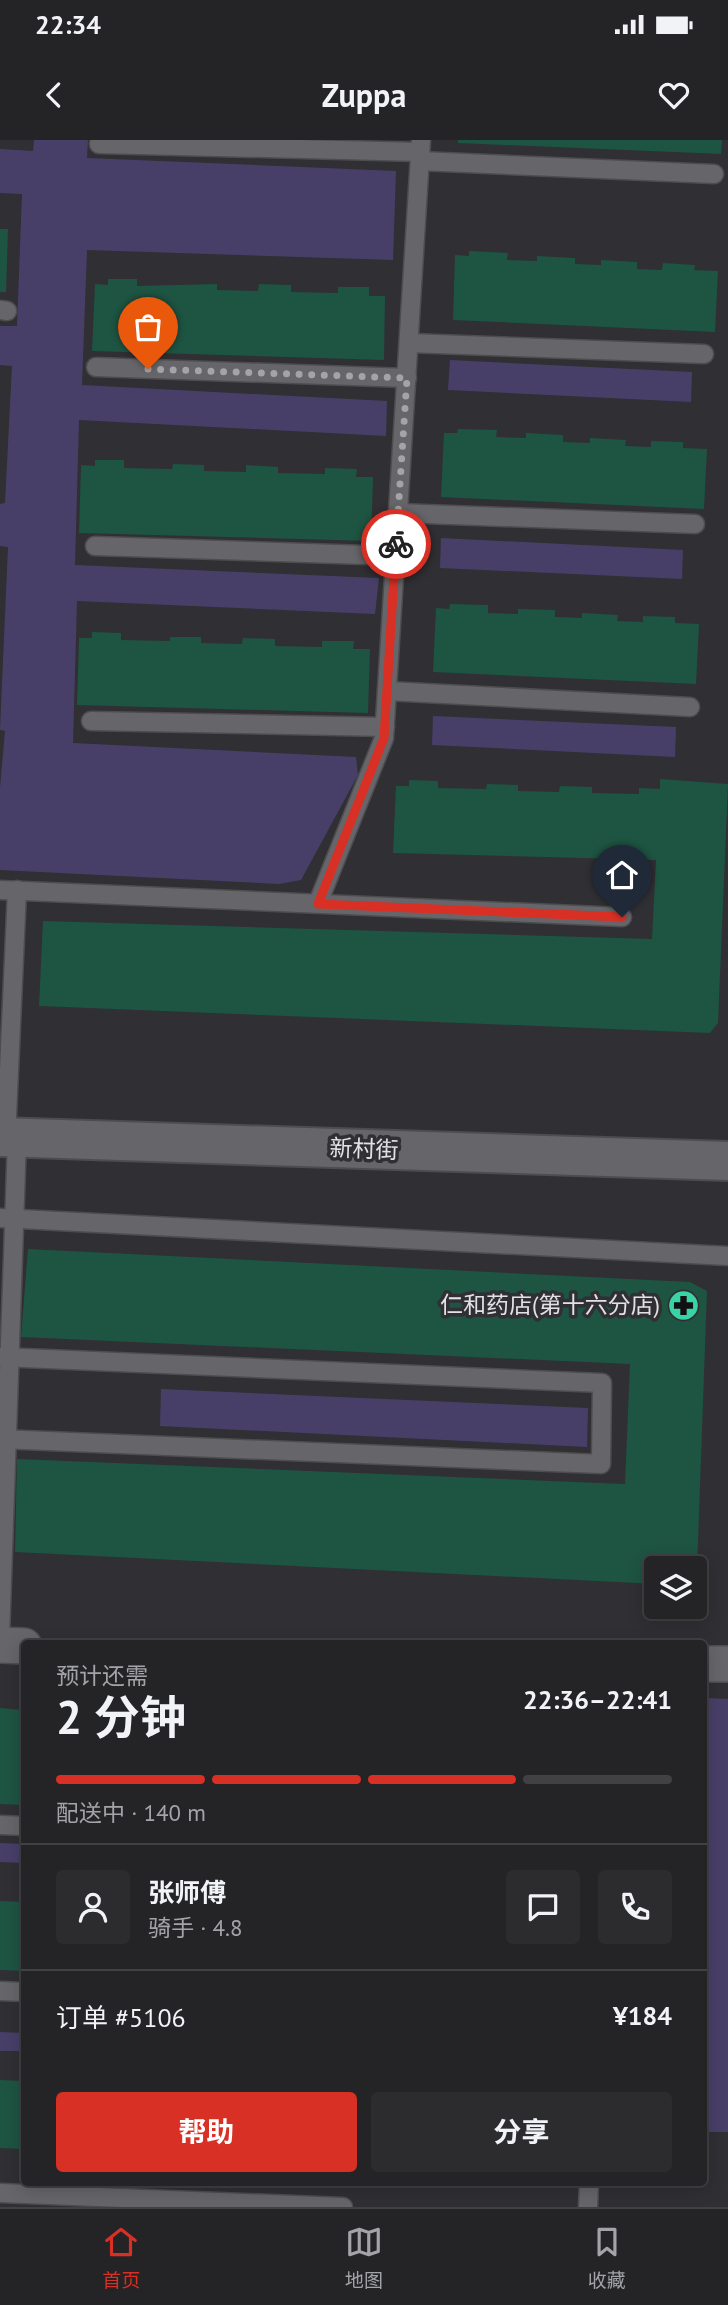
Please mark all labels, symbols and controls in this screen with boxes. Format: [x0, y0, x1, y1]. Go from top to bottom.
text: 22:34 [35, 8, 101, 41]
text: Zuppa [322, 74, 406, 116]
icon: back [35, 76, 73, 114]
icon: heart [655, 76, 693, 114]
pin [118, 297, 178, 369]
icon: bag [129, 308, 167, 346]
courier [361, 509, 431, 579]
icon: bike [377, 525, 415, 563]
pin [592, 845, 652, 917]
icon: home [603, 856, 641, 894]
street label: 新村街 [329, 1133, 399, 1164]
pharmacy icon: 仁和药店(第十六分店) [666, 1288, 700, 1322]
place label: 仁和药店(第十六分店) [440, 1290, 660, 1319]
map controls [644, 1556, 707, 1619]
button: layers [644, 1556, 707, 1619]
text: 预计还需 [56, 1661, 148, 1690]
text: 22:36–22:41 [523, 1683, 672, 1716]
text: 2 分钟 [56, 1687, 186, 1747]
text: 配送中 · 140 m [56, 1798, 206, 1827]
button: person [56, 1870, 130, 1944]
button: chat [506, 1870, 580, 1944]
button: phone [598, 1870, 672, 1944]
text: 张师傅 [148, 1876, 226, 1909]
text: 骑手 · 4.8 [148, 1913, 242, 1942]
text: ¥184 [613, 1999, 672, 2032]
text: 订单 #5106 [56, 2001, 186, 2034]
button: 帮助 [56, 2092, 357, 2172]
button: 分享 [371, 2092, 672, 2172]
tab: 首页 [102, 2223, 140, 2292]
tab: 地图 [345, 2223, 383, 2292]
tab: 收藏 [588, 2223, 626, 2292]

